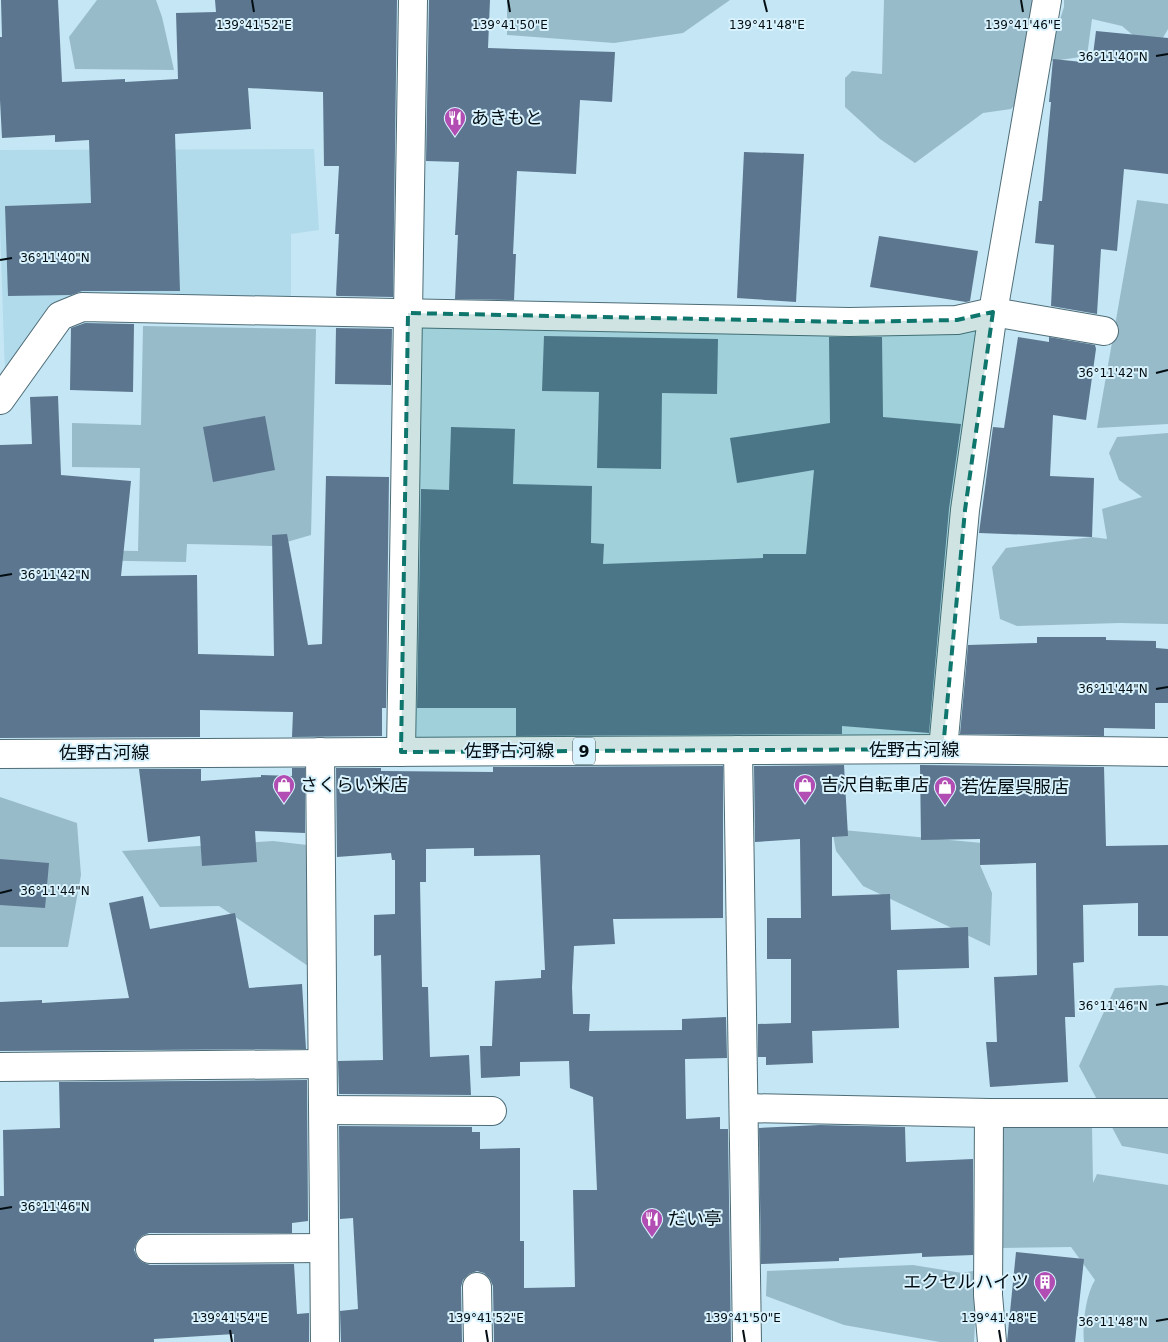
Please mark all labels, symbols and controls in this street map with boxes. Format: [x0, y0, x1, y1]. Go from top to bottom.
text: 139°41'52"E [216, 18, 292, 32]
text: 139°41'50"E [472, 18, 548, 32]
text: 139°41'48"E [729, 18, 805, 32]
text: 139°41'46"E [985, 18, 1061, 32]
text: 36°11'40"N [1078, 50, 1148, 64]
restaurant icon: あきもと [443, 106, 467, 137]
place label: あきもと [471, 107, 543, 128]
text: 36°11'40"N [20, 251, 90, 265]
text: 36°11'42"N [1078, 366, 1148, 380]
text: 36°11'42"N [20, 568, 90, 582]
text: 36°11'44"N [1078, 682, 1148, 696]
road number: 9 [573, 738, 595, 764]
street label: 佐野古河線 [869, 739, 959, 760]
street label: 佐野古河線 [464, 740, 554, 761]
street label: 佐野古河線 [59, 742, 149, 763]
shop icon: さくらい米店 [272, 773, 296, 804]
shop icon: 吉沢自転車店 [793, 773, 817, 804]
place label: さくらい米店 [300, 774, 408, 795]
place label: 吉沢自転車店 [821, 774, 929, 795]
shop icon: 若佐屋呉服店 [933, 775, 957, 806]
place label: 若佐屋呉服店 [961, 776, 1069, 797]
text: 36°11'44"N [20, 884, 90, 898]
text: 36°11'46"N [1078, 999, 1148, 1013]
text: 36°11'46"N [20, 1200, 90, 1214]
restaurant icon: だい亭 [640, 1207, 664, 1238]
place label: だい亭 [668, 1208, 722, 1229]
building icon: エクセルハイツ [1033, 1270, 1057, 1301]
place label: エクセルハイツ [903, 1271, 1029, 1292]
text: 139°41'54"E [192, 1311, 268, 1325]
text: 139°41'52"E [448, 1311, 524, 1325]
text: 139°41'50"E [705, 1311, 781, 1325]
text: 139°41'48"E [961, 1311, 1037, 1325]
text: 36°11'48"N [1078, 1315, 1148, 1329]

